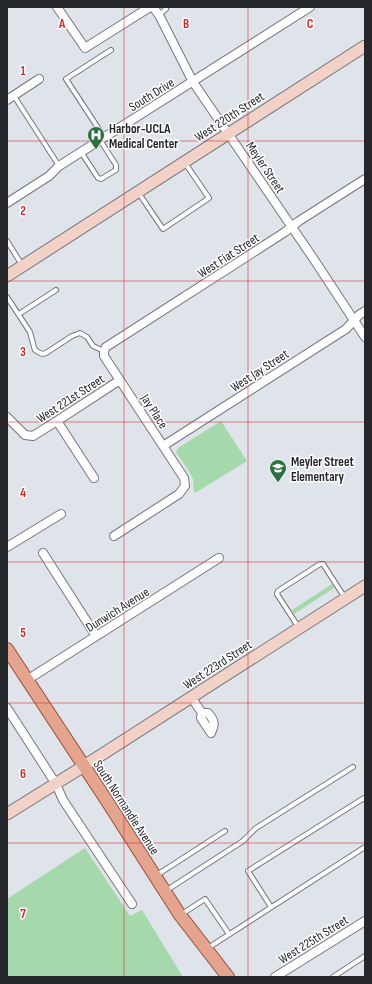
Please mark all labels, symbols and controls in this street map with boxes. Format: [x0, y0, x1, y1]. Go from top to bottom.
text: A [58, 16, 66, 32]
text: B [183, 16, 189, 32]
text: C [307, 16, 314, 32]
text: 1 [20, 63, 26, 79]
street label: South Drive [126, 75, 177, 115]
street label: West 220th Street [192, 88, 267, 145]
place label: Harbor-UCLA Medical Center [109, 121, 178, 152]
hospital icon: Harbor-UCLA Medical Center [86, 125, 106, 150]
street label: Meyler Street [242, 139, 288, 196]
text: 2 [20, 203, 26, 219]
street label: West Fiat Street [195, 230, 262, 282]
text: 3 [20, 344, 26, 360]
street label: West Jay Street [227, 346, 292, 396]
street label: West 221st Street [34, 371, 107, 427]
street label: Jay Place [137, 390, 171, 432]
place label: Meyler Street Elementary [291, 454, 354, 485]
school or university icon: Meyler Street Elementary [268, 458, 288, 483]
text: 4 [20, 485, 26, 501]
street label: Dunwich Avenue [83, 584, 152, 636]
text: 5 [20, 625, 26, 641]
street label: West 223rd Street [180, 637, 255, 693]
street label: South Normandie Avenue [90, 757, 163, 858]
text: 6 [20, 766, 26, 782]
text: 7 [20, 906, 26, 922]
street label: West 225th Street [276, 912, 351, 968]

